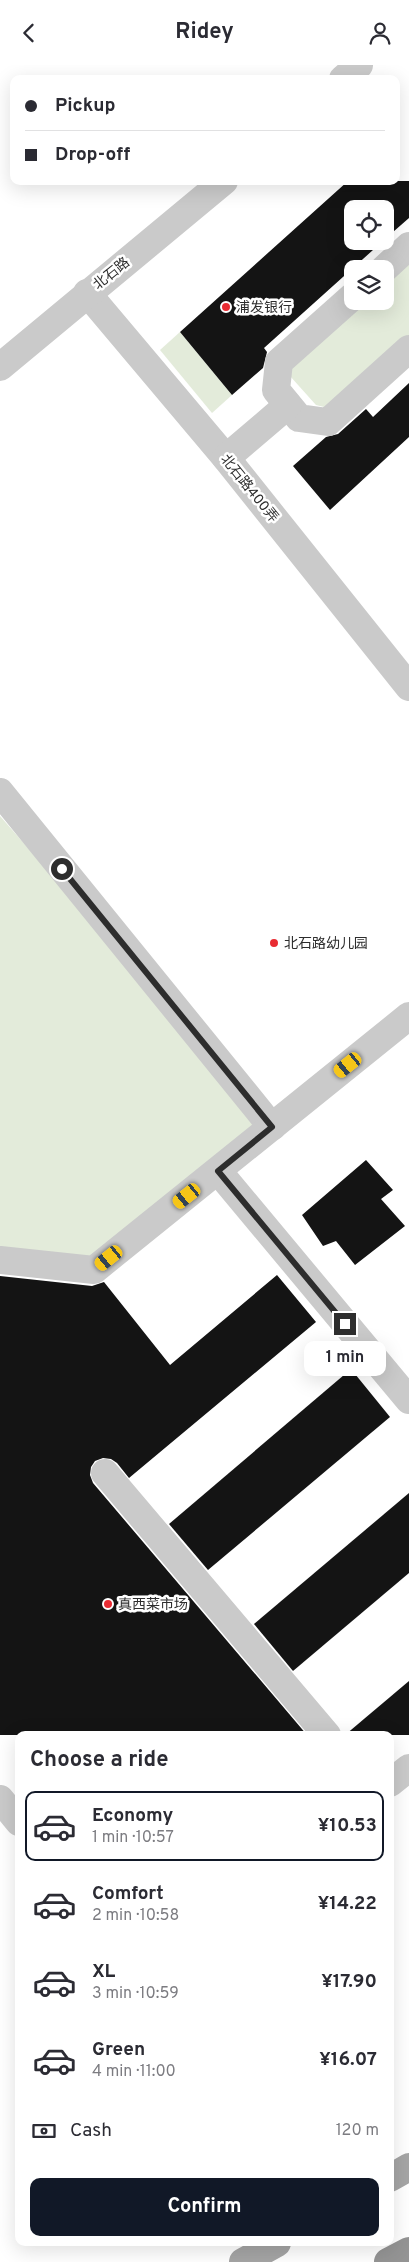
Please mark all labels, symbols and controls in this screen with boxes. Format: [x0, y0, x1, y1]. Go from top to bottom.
icon: back [15, 19, 43, 47]
text: Ridey [175, 19, 234, 46]
icon: person [366, 19, 394, 47]
text: Pickup [55, 94, 115, 118]
text: Drop-off [55, 143, 130, 167]
map controls [344, 200, 394, 310]
button: locate [344, 200, 394, 250]
street label: 北石路 [90, 254, 134, 294]
button: layers [344, 260, 394, 310]
place label: 浦发银行 [236, 299, 292, 317]
marker: 浦发银行 [220, 301, 232, 313]
street label: 北石路400弄 [216, 451, 282, 526]
route start [51, 858, 73, 880]
place label: 北石路幼儿园 [284, 935, 368, 953]
marker: 北石路幼儿园 [268, 937, 280, 949]
car [331, 1050, 364, 1080]
car [170, 1181, 203, 1211]
car [92, 1243, 125, 1273]
route end [334, 1313, 356, 1335]
callout: 1 min [304, 1341, 386, 1377]
text: 1 min [326, 1348, 364, 1368]
place label: 真西菜市场 [118, 1597, 188, 1614]
marker: 真西菜市场 [102, 1598, 114, 1610]
text: Choose a ride [30, 1747, 168, 1774]
icon: car [32, 1804, 77, 1849]
text: Economy [92, 1804, 173, 1828]
text: ¥10.53 [318, 1814, 377, 1838]
text: 1 min · 10:57 [92, 1828, 174, 1848]
icon: car [32, 1882, 77, 1927]
text: Comfort [92, 1882, 164, 1906]
text: ¥14.22 [318, 1892, 377, 1916]
text: 2 min · 10:58 [92, 1906, 179, 1926]
icon: car [32, 1960, 77, 2005]
text: XL [92, 1960, 115, 1984]
text: ¥17.90 [321, 1970, 377, 1994]
text: 3 min · 10:59 [92, 1984, 179, 2004]
icon: car [32, 2038, 77, 2083]
text: Green [92, 2038, 145, 2062]
text: ¥16.07 [319, 2048, 377, 2072]
text: 4 min · 11:00 [92, 2062, 176, 2082]
icon: cash [30, 2117, 58, 2145]
text: Cash [70, 2119, 112, 2143]
text: 120 m [336, 2121, 379, 2141]
button: Confirm [30, 2178, 379, 2236]

